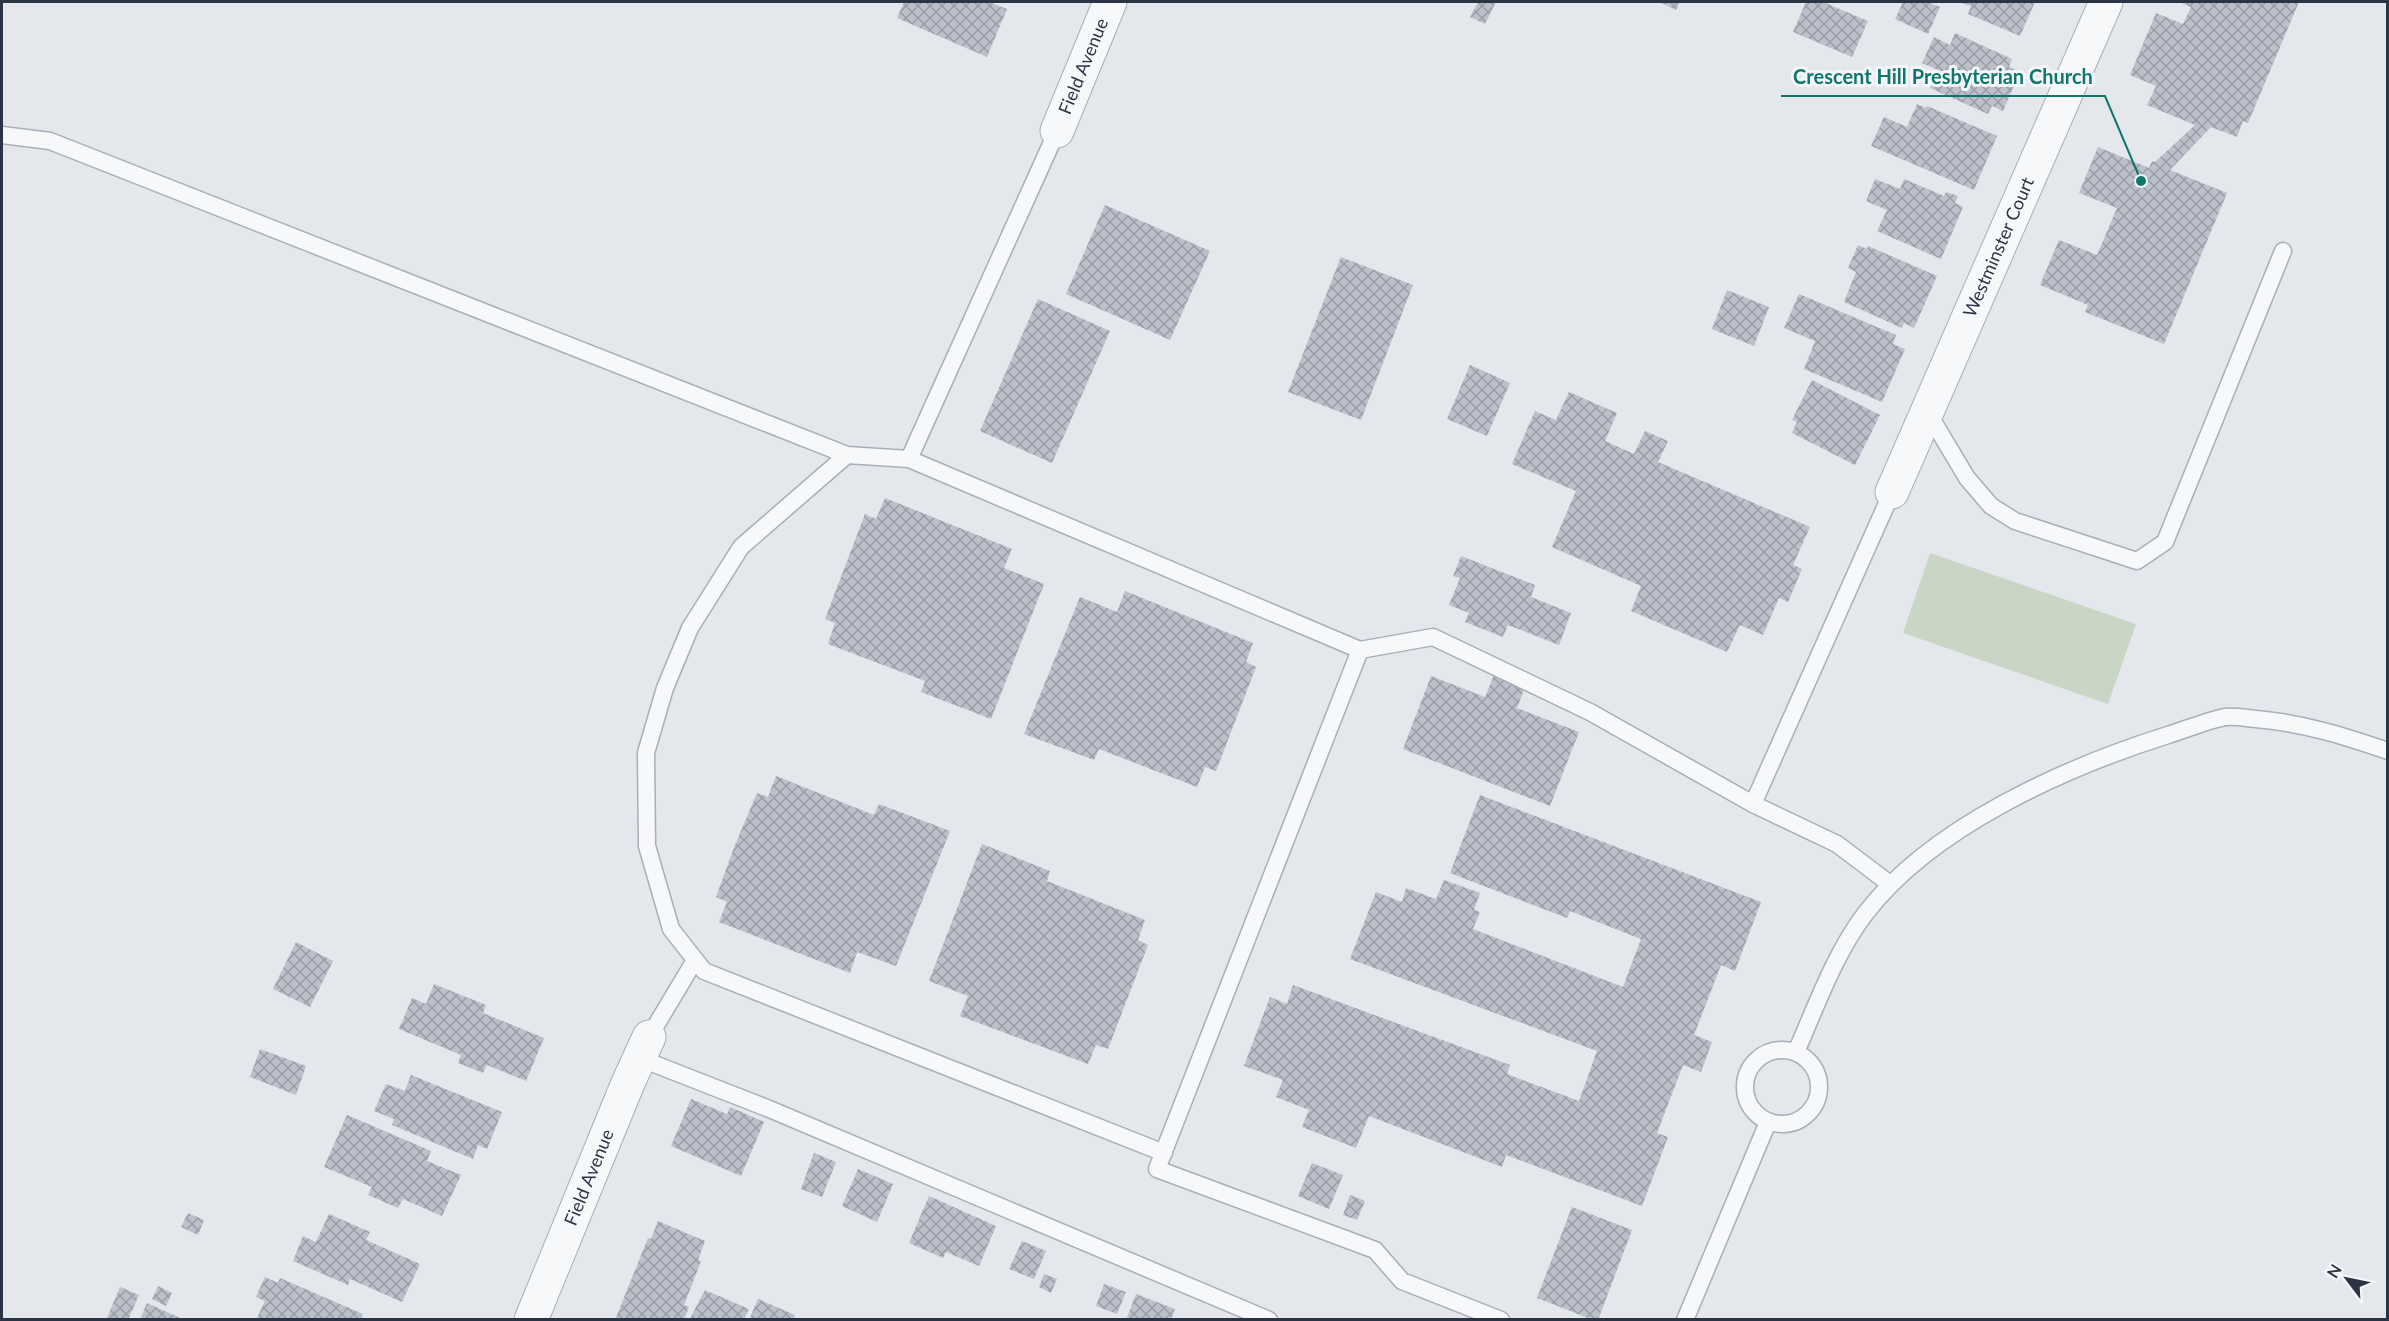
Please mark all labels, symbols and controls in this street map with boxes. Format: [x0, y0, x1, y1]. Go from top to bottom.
street label: Field Avenue [1053, 15, 1112, 117]
callout: Crescent Hill Presbyterian Church [1781, 58, 2105, 96]
text: Crescent Hill Presbyterian Church [1793, 64, 2093, 88]
street label: Westminster Court [1958, 173, 2038, 320]
street label: Field Avenue [559, 1126, 618, 1228]
north arrow [2317, 1249, 2377, 1309]
text: N [2323, 1261, 2345, 1281]

